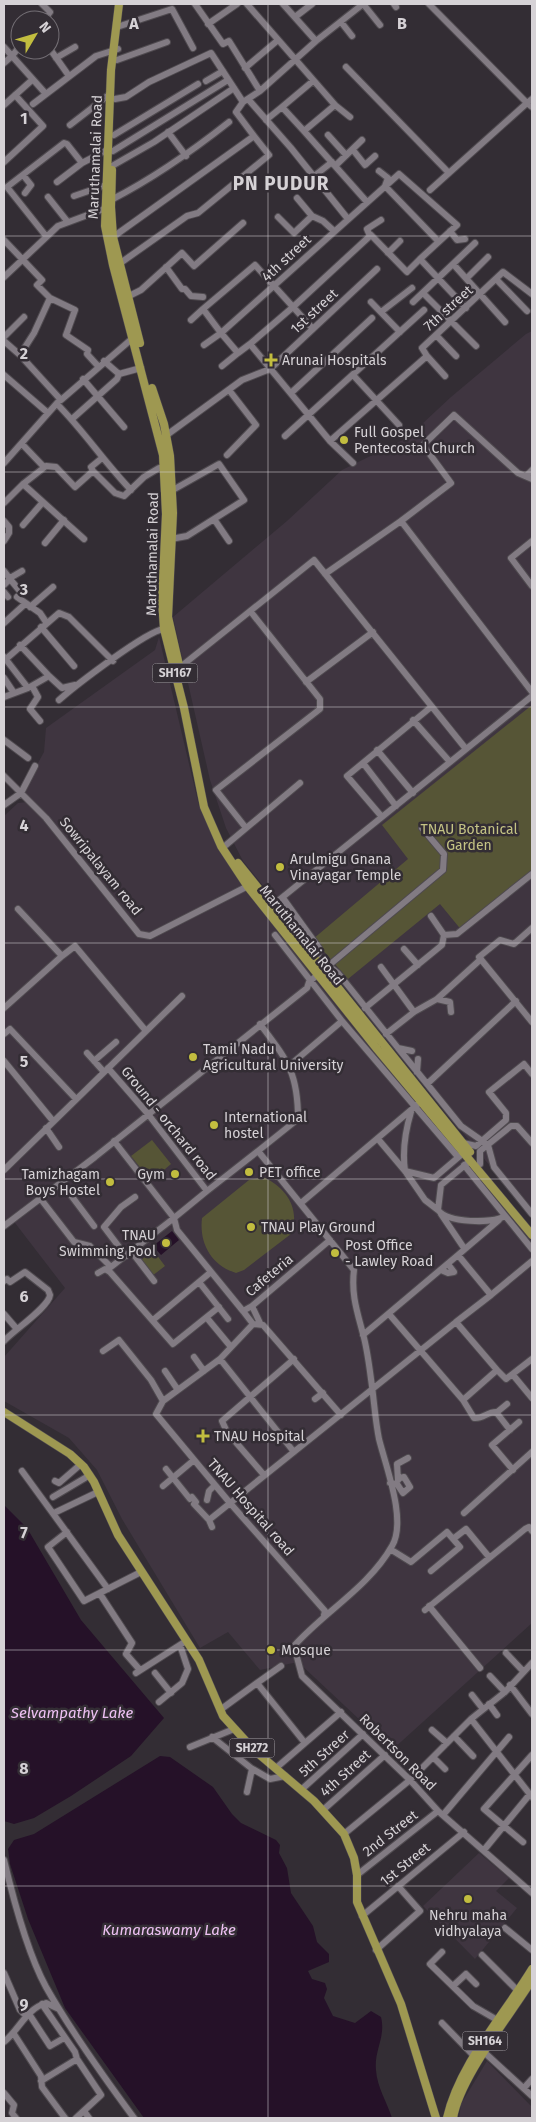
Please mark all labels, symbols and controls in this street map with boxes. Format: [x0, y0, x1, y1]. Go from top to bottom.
north arrow [10, 10, 60, 60]
text: A [128, 14, 139, 33]
text: B [397, 14, 407, 33]
text: N [35, 18, 54, 36]
street label: Maruthamalai Road [85, 95, 106, 219]
text: 1 [20, 109, 28, 128]
district label: PN PUDUR [233, 172, 329, 195]
street label: 4th street [258, 231, 315, 285]
street label: 7th street [420, 281, 477, 335]
street label: 1st street [287, 285, 342, 337]
text: 2 [20, 344, 28, 363]
place label: Arunai Hospitals [282, 352, 387, 369]
marker: Arunai Hospitals [264, 353, 278, 367]
place label: Full Gospel Pentecostal Church [354, 424, 475, 457]
marker: Full Gospel Pentecostal Church [338, 434, 350, 446]
street label: Maruthamalai Road [143, 492, 162, 616]
text: 3 [19, 580, 28, 599]
road number: SH167 [152, 664, 198, 682]
street label: Sowripalayam road [56, 814, 145, 919]
text: 4 [19, 816, 29, 835]
park label: TNAU Botanical Garden [420, 821, 518, 854]
place label: Arulmigu Gnana Vinayagar Temple [290, 851, 401, 884]
marker: Arulmigu Gnana Vinayagar Temple [274, 861, 286, 873]
street label: Maruthamalai Road [256, 882, 347, 989]
place label: Tamil Nadu Agricultural University [203, 1041, 343, 1074]
marker: Tamil Nadu Agricultural University [187, 1051, 199, 1063]
text: 5 [20, 1052, 29, 1071]
street label: Ground - orchard road [117, 1063, 220, 1184]
place label: International hostel [224, 1109, 307, 1142]
marker: International hostel [208, 1119, 220, 1131]
place label: PET office [259, 1164, 321, 1181]
place label: Tamizhagam Boys Hostel [21, 1166, 100, 1199]
place label: Gym [137, 1166, 165, 1183]
marker: PET office [243, 1166, 255, 1178]
marker: Gym [169, 1168, 181, 1180]
marker: Tamizhagam Boys Hostel [104, 1176, 116, 1188]
place label: TNAU Play Ground [261, 1219, 375, 1236]
marker: TNAU Play Ground [245, 1221, 257, 1233]
place label: TNAU Swimming Pool [59, 1227, 156, 1260]
marker: TNAU Swimming Pool [160, 1237, 172, 1249]
place label: Post Office - Lawley Road [345, 1237, 433, 1270]
marker: Post Office - Lawley Road [329, 1247, 341, 1259]
street label: Cafeteria [242, 1251, 297, 1300]
text: 6 [19, 1287, 29, 1306]
place label: TNAU Hospital [214, 1428, 305, 1445]
marker: TNAU Hospital [196, 1429, 210, 1443]
street label: TNAU Hospital road [204, 1455, 298, 1559]
text: 7 [20, 1523, 28, 1542]
place label: Mosque [281, 1642, 331, 1659]
marker: Mosque [265, 1644, 277, 1656]
water label: Selvampathy Lake [10, 1704, 133, 1722]
street label: Robertson Road [356, 1710, 440, 1794]
street label: 5th Streer [296, 1726, 354, 1781]
road number: SH272 [230, 1739, 274, 1758]
street label: 4th Street [316, 1746, 375, 1801]
text: 8 [19, 1759, 29, 1778]
street label: 2nd Street [359, 1806, 422, 1860]
street label: 1st Street [377, 1839, 434, 1890]
marker: Nehru maha vidhyalaya [462, 1893, 474, 1905]
place label: Nehru maha vidhyalaya [429, 1907, 507, 1940]
water label: Kumaraswamy Lake [102, 1921, 236, 1939]
text: 9 [20, 1995, 29, 2014]
road number: SH164 [462, 2032, 508, 2050]

